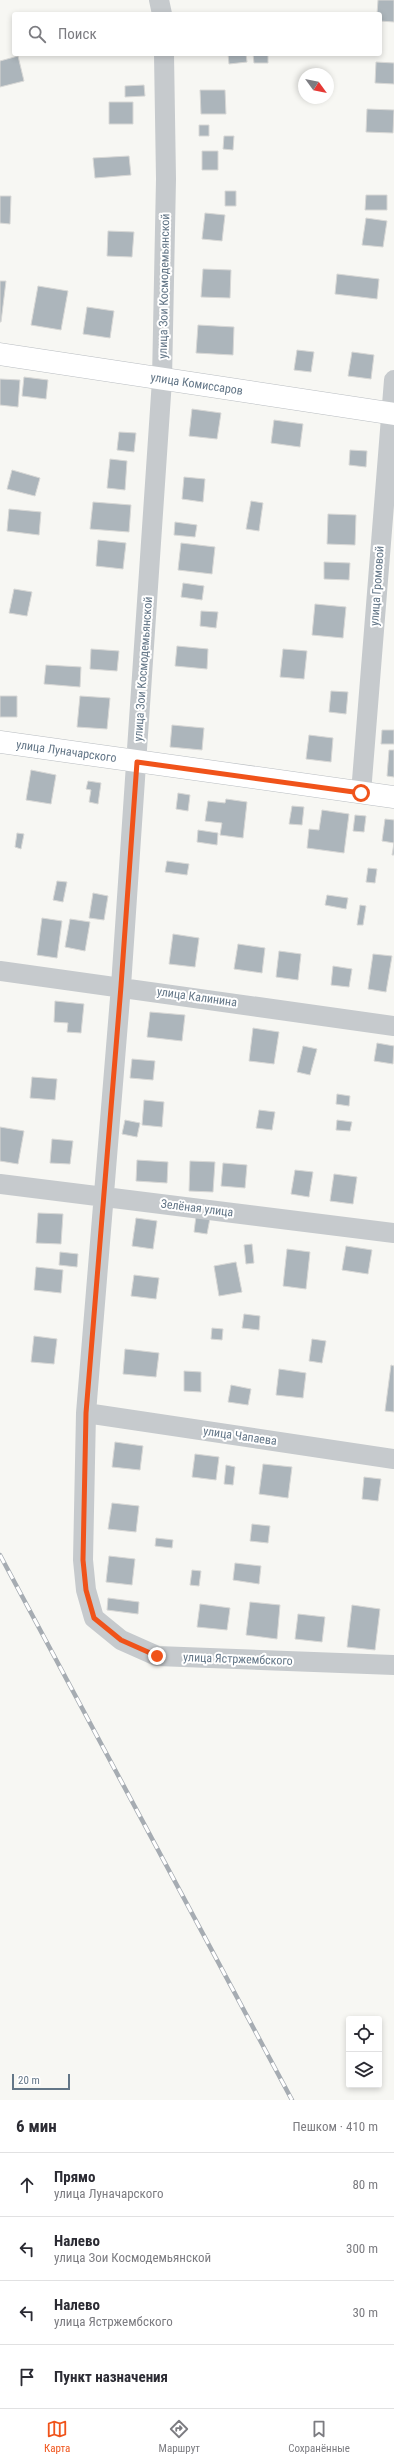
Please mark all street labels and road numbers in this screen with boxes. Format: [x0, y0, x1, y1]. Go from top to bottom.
street label: улица Зои Космодемьянской [156, 213, 172, 359]
street label: улица Комиссаров [150, 370, 244, 398]
street label: улица Громовой [367, 545, 387, 627]
street label: улица Зои Космодемьянской [131, 596, 155, 742]
street label: улица Луначарского [15, 737, 117, 765]
street label: улица Калинина [156, 984, 238, 1010]
street label: Зелёная улица [160, 1197, 234, 1219]
street label: улица Чапаева [202, 1424, 278, 1448]
street label: улица Ястржембского [183, 1650, 293, 1668]

